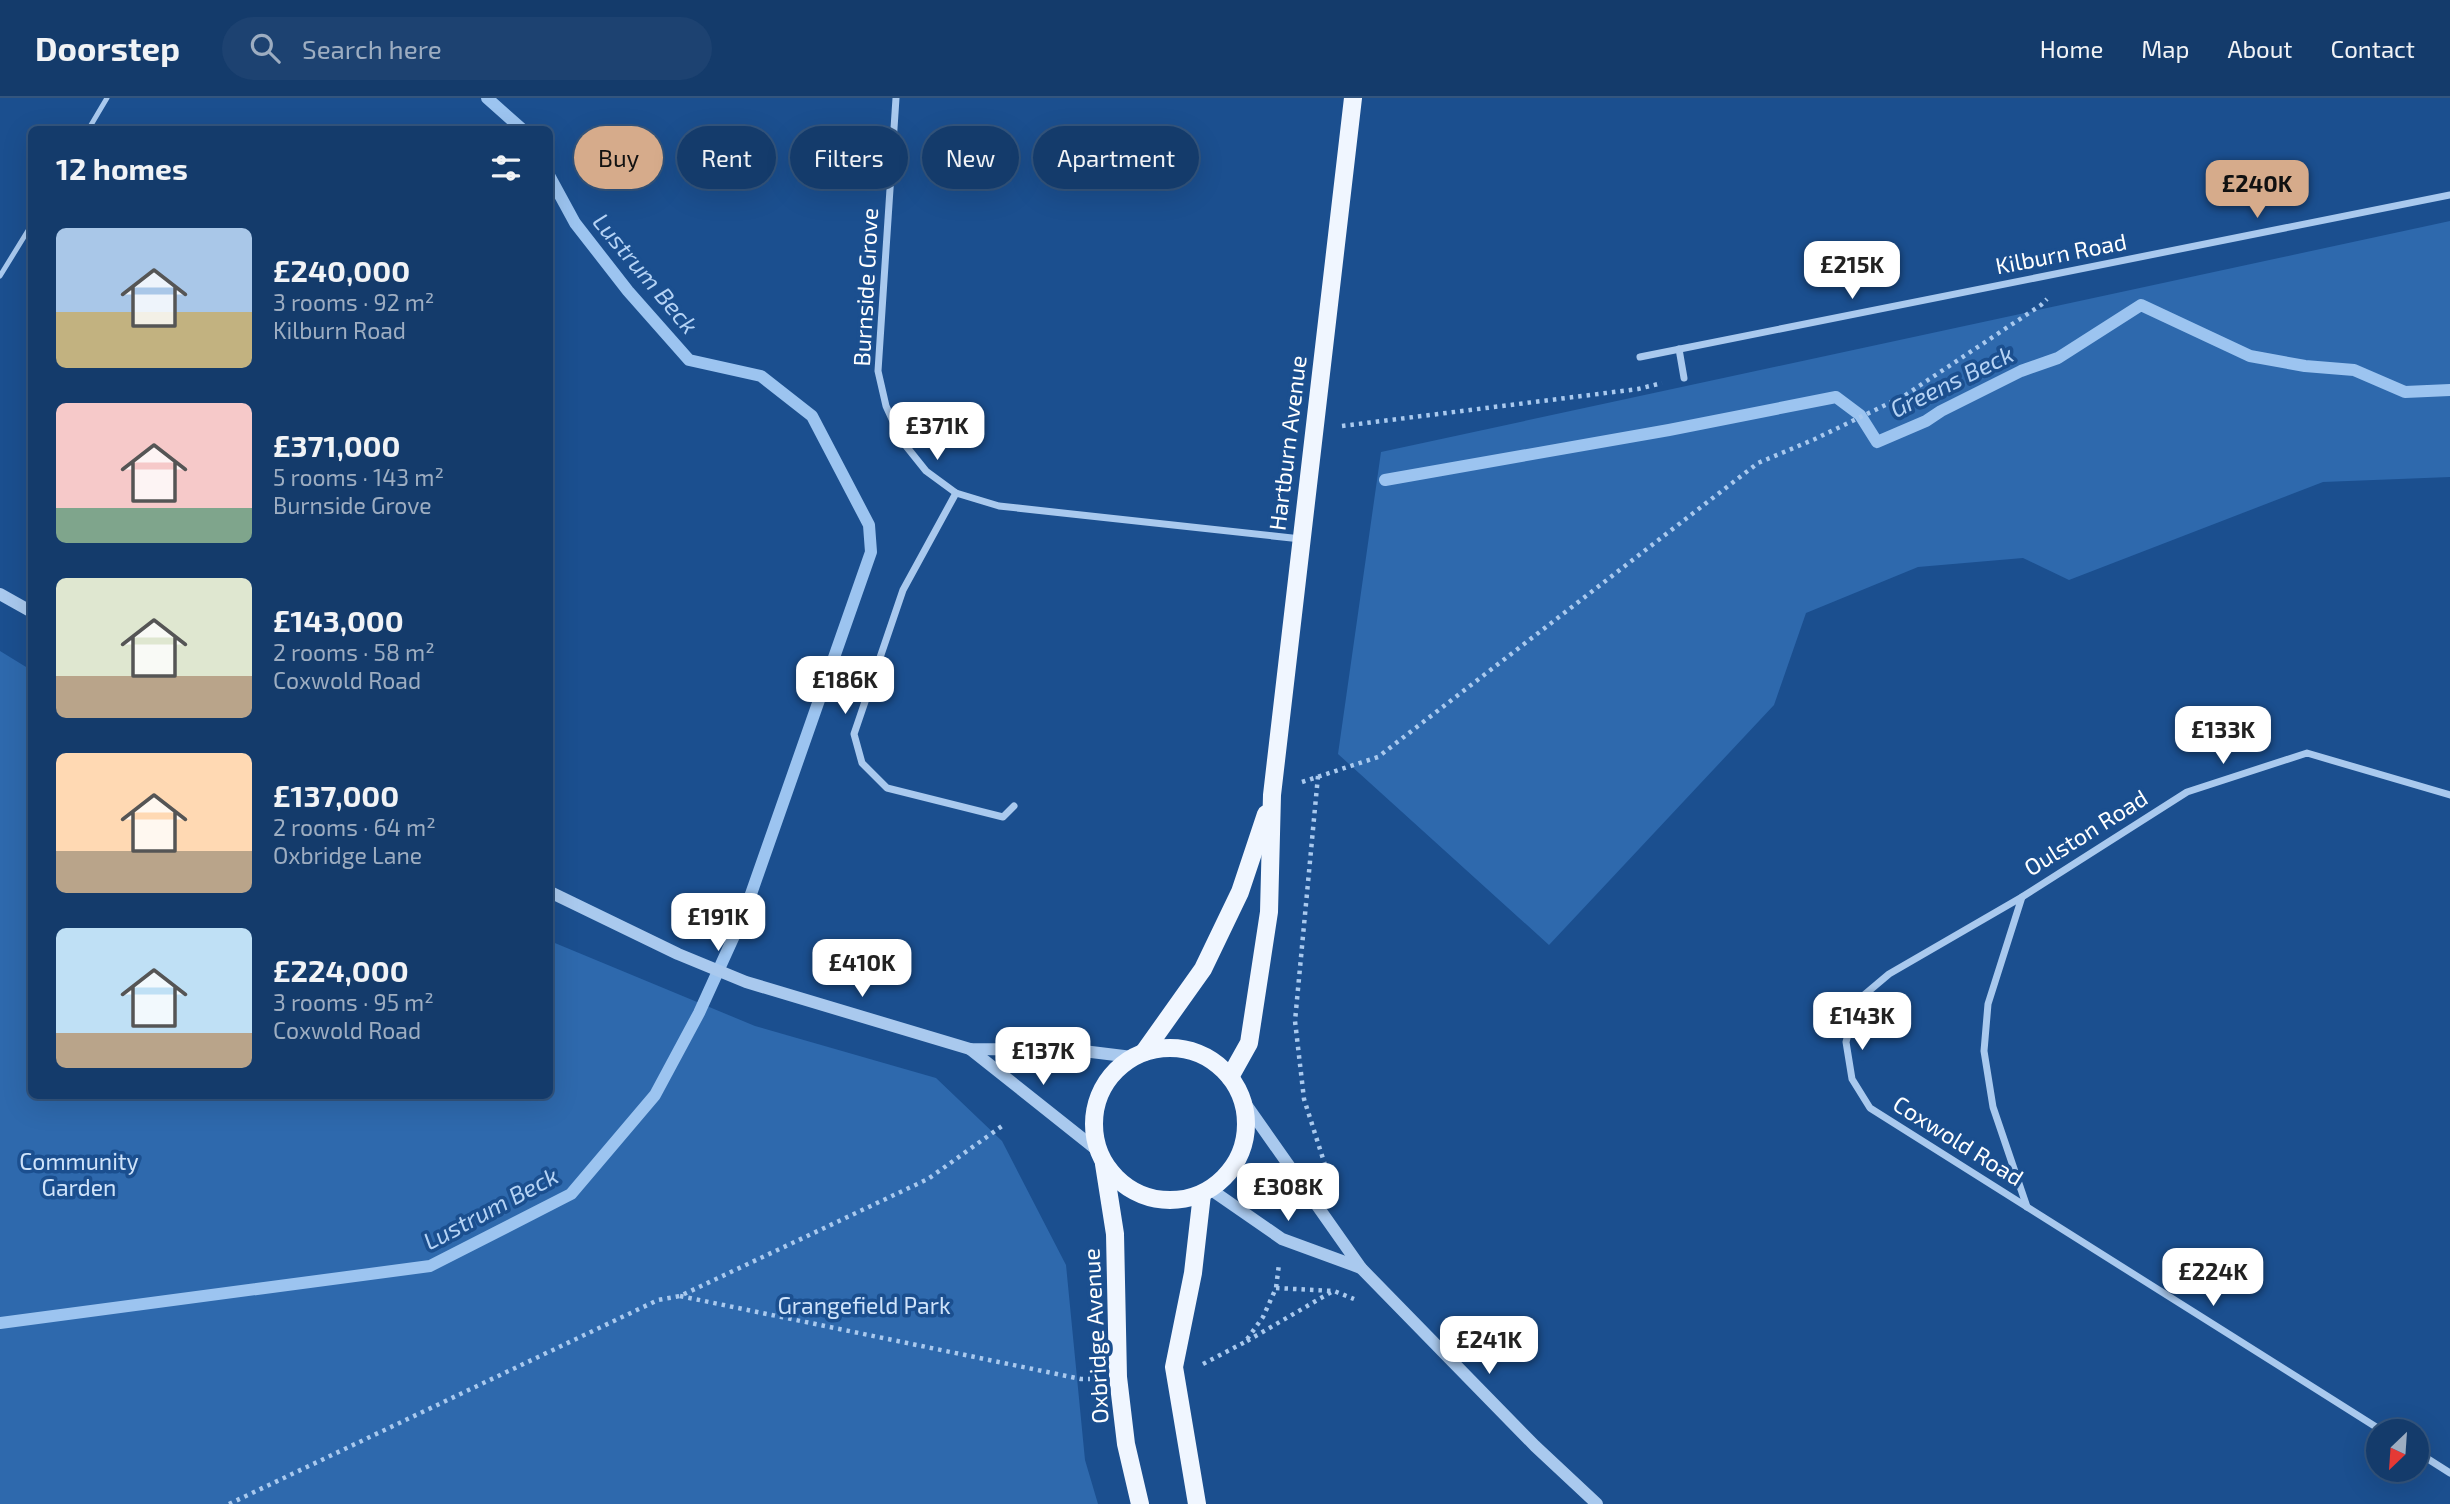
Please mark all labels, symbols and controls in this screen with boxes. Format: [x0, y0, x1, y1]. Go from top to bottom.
search box [222, 17, 712, 80]
text: Doorstep [35, 28, 180, 68]
icon: search [246, 29, 284, 67]
text: Search here [302, 33, 442, 64]
text: Home [2040, 34, 2103, 63]
text: Map [2141, 34, 2189, 63]
text: About [2227, 34, 2293, 63]
text: Contact [2331, 34, 2415, 63]
chip: Buy [574, 126, 663, 189]
chip: Rent [677, 126, 776, 189]
chip: Filters [790, 126, 908, 189]
chip: New [922, 126, 1019, 189]
chip: Apartment [1033, 126, 1199, 189]
icon: filters [487, 149, 525, 187]
text: 12 homes [56, 150, 188, 186]
pin: £240K [2208, 160, 2306, 220]
text: £240K [2222, 169, 2292, 197]
water label: Lustrum Beck [587, 207, 705, 339]
street label: Burnside Grove [847, 207, 883, 367]
street label: Kilburn Road [1993, 227, 2129, 279]
pin: £215K [1803, 242, 1901, 301]
text: £215K [1820, 250, 1884, 278]
text: £240,000 [273, 252, 410, 288]
icon: home [112, 256, 196, 340]
text: 3 rooms · 92 m² [273, 288, 434, 316]
text: Kilburn Road [273, 316, 406, 344]
water label: Greens Beck [1885, 338, 2018, 423]
street label: Hartburn Avenue [1262, 354, 1312, 532]
pin: £371K [888, 402, 986, 462]
text: £371K [905, 411, 969, 439]
text: £371,000 [273, 427, 400, 463]
icon: home [112, 431, 196, 515]
text: 5 rooms · 143 m² [273, 463, 444, 491]
text: Burnside Grove [273, 491, 432, 519]
text: £143,000 [273, 602, 404, 638]
icon: home [112, 606, 196, 690]
text: 2 rooms · 58 m² [273, 638, 435, 666]
pin: £186K [796, 656, 894, 716]
text: £186K [812, 665, 878, 693]
text: Coxwold Road [273, 666, 421, 694]
pin: £133K [2174, 706, 2272, 766]
text: £133K [2191, 715, 2255, 743]
text: £137,000 [273, 777, 399, 813]
icon: home [112, 781, 196, 865]
street label: Oulston Road [2019, 783, 2152, 881]
text: 2 rooms · 64 m² [273, 813, 436, 841]
text: Oxbridge Lane [273, 841, 422, 869]
pin: £191K [669, 894, 767, 953]
text: £191K [687, 902, 749, 930]
pin: £410K [813, 940, 911, 999]
text: £410K [828, 948, 896, 976]
text: £224,000 [273, 952, 409, 988]
icon: home [112, 956, 196, 1040]
text: 3 rooms · 95 m² [273, 988, 434, 1016]
pin: £143K [1813, 992, 1911, 1052]
text: £143K [1829, 1001, 1895, 1029]
text: Coxwold Road [273, 1016, 421, 1044]
pin: £137K [994, 1028, 1092, 1087]
text: £137K [1011, 1036, 1075, 1064]
street label: Coxwold Road [1888, 1089, 2029, 1191]
park label: Community Garden [19, 1147, 139, 1201]
water label: Lustrum Beck [418, 1160, 563, 1255]
pin: £308K [1239, 1164, 1337, 1223]
text: £308K [1253, 1172, 1323, 1200]
street label: Oxbridge Avenue [1076, 1248, 1114, 1424]
pin: £224K [2164, 1248, 2262, 1308]
text: £224K [2178, 1257, 2248, 1285]
park label: Grangefield Park [777, 1291, 951, 1319]
pin: £241K [1440, 1316, 1538, 1376]
text: £241K [1456, 1325, 1522, 1353]
north arrow [2366, 1419, 2429, 1482]
map controls [2366, 1419, 2429, 1482]

